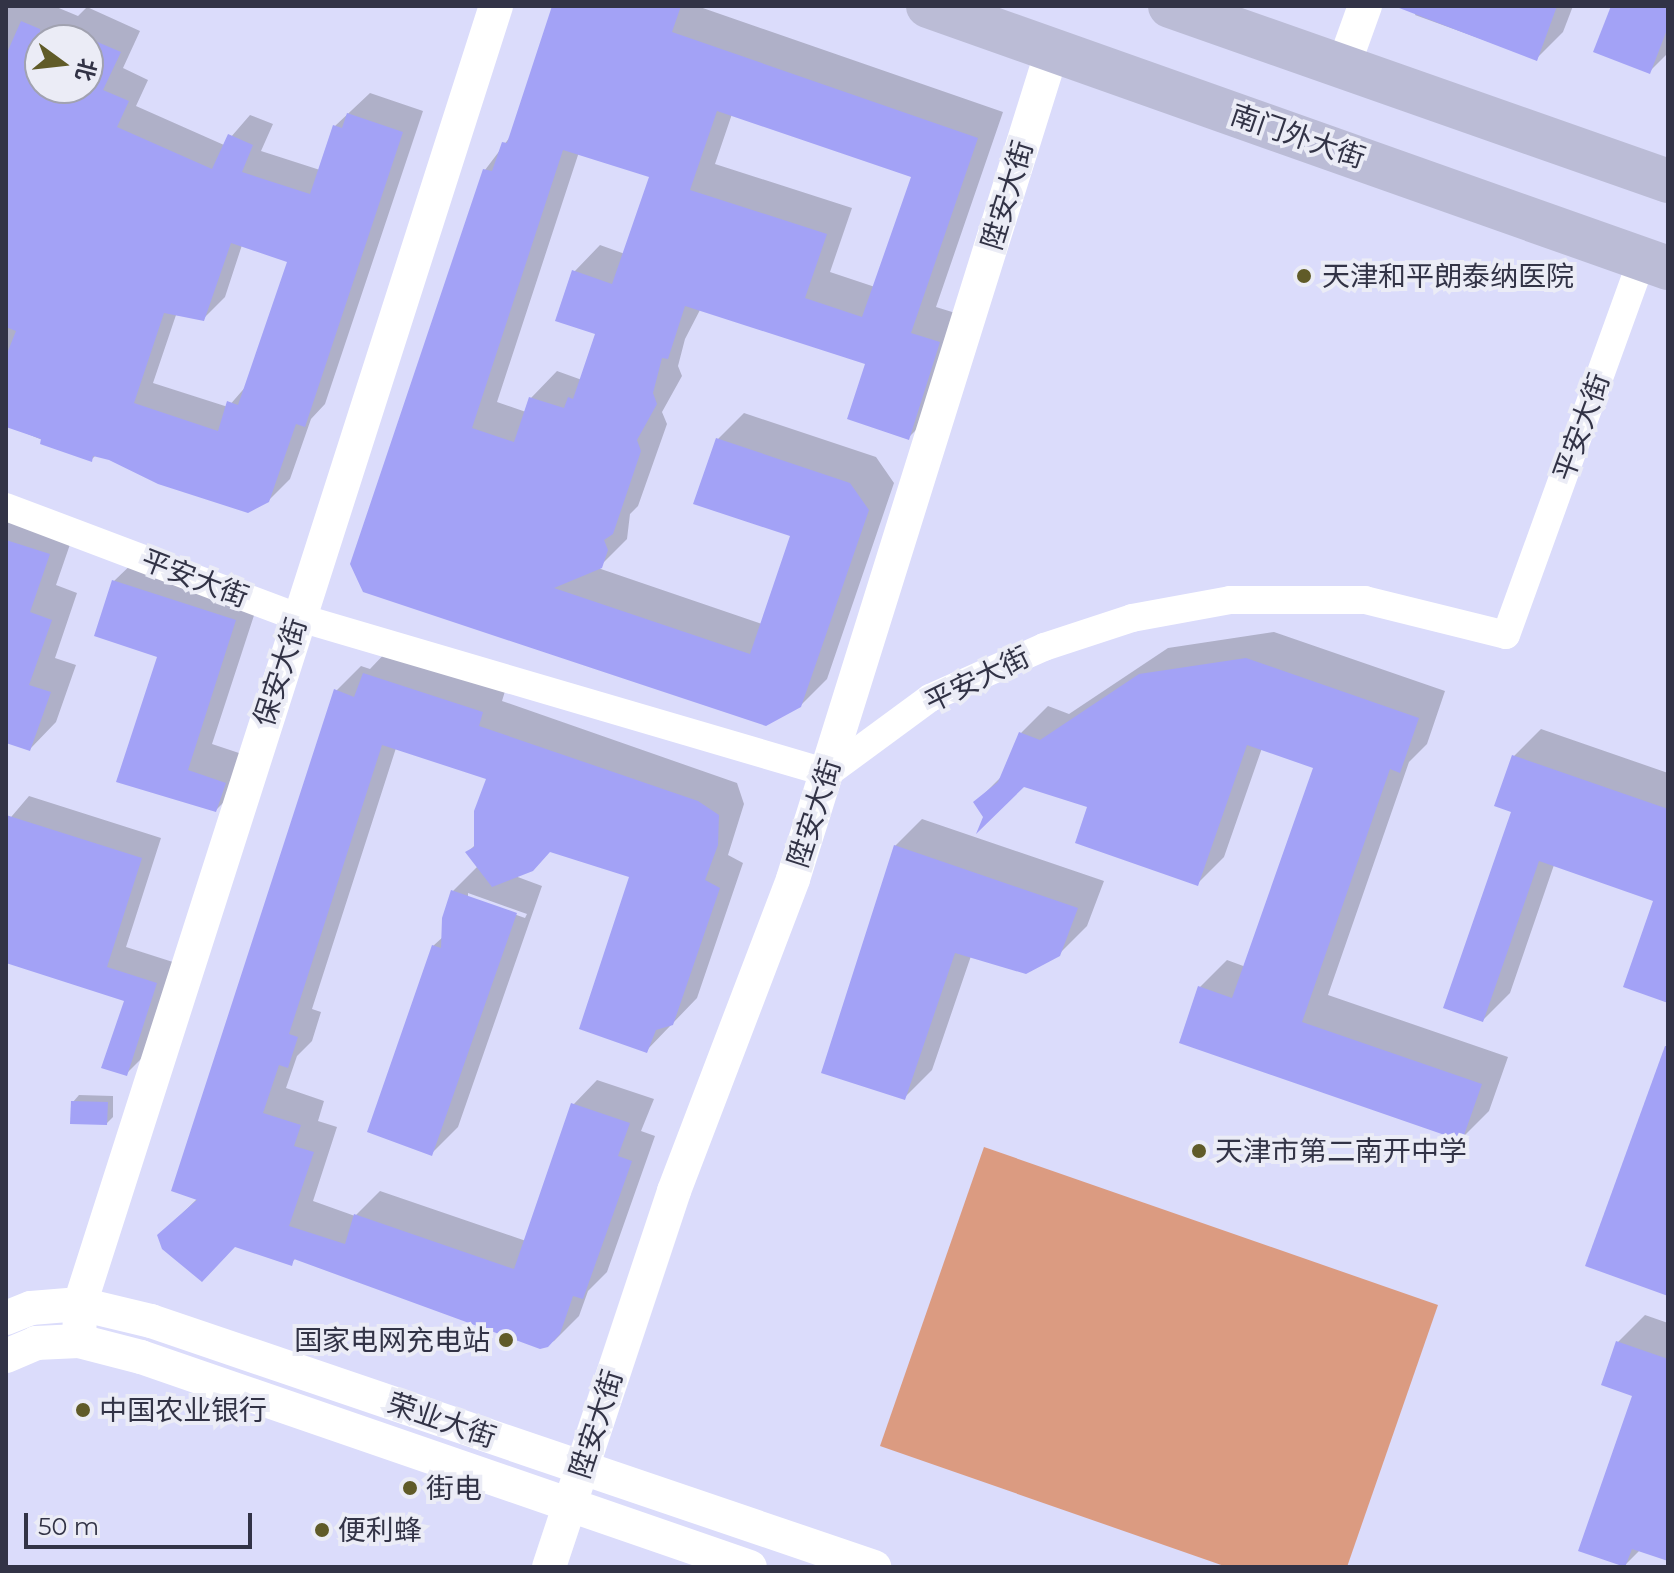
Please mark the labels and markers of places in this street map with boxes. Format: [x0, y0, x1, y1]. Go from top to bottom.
place label: 天津和平朗泰纳医院 [1322, 259, 1574, 293]
marker: 天津和平朗泰纳医院 [1293, 265, 1315, 287]
place label: 天津市第二南开中学 [1215, 1134, 1467, 1168]
marker: 天津市第二南开中学 [1190, 1142, 1208, 1160]
place label: 国家电网充电站 [294, 1323, 490, 1357]
marker: 国家电网充电站 [497, 1331, 515, 1349]
place label: 中国农业银行 [99, 1393, 267, 1427]
marker: 中国农业银行 [74, 1401, 92, 1419]
place label: 街电 [426, 1471, 482, 1505]
marker: 街电 [401, 1479, 419, 1497]
place label: 便利蜂 [338, 1513, 422, 1547]
marker: 便利蜂 [313, 1521, 331, 1539]

